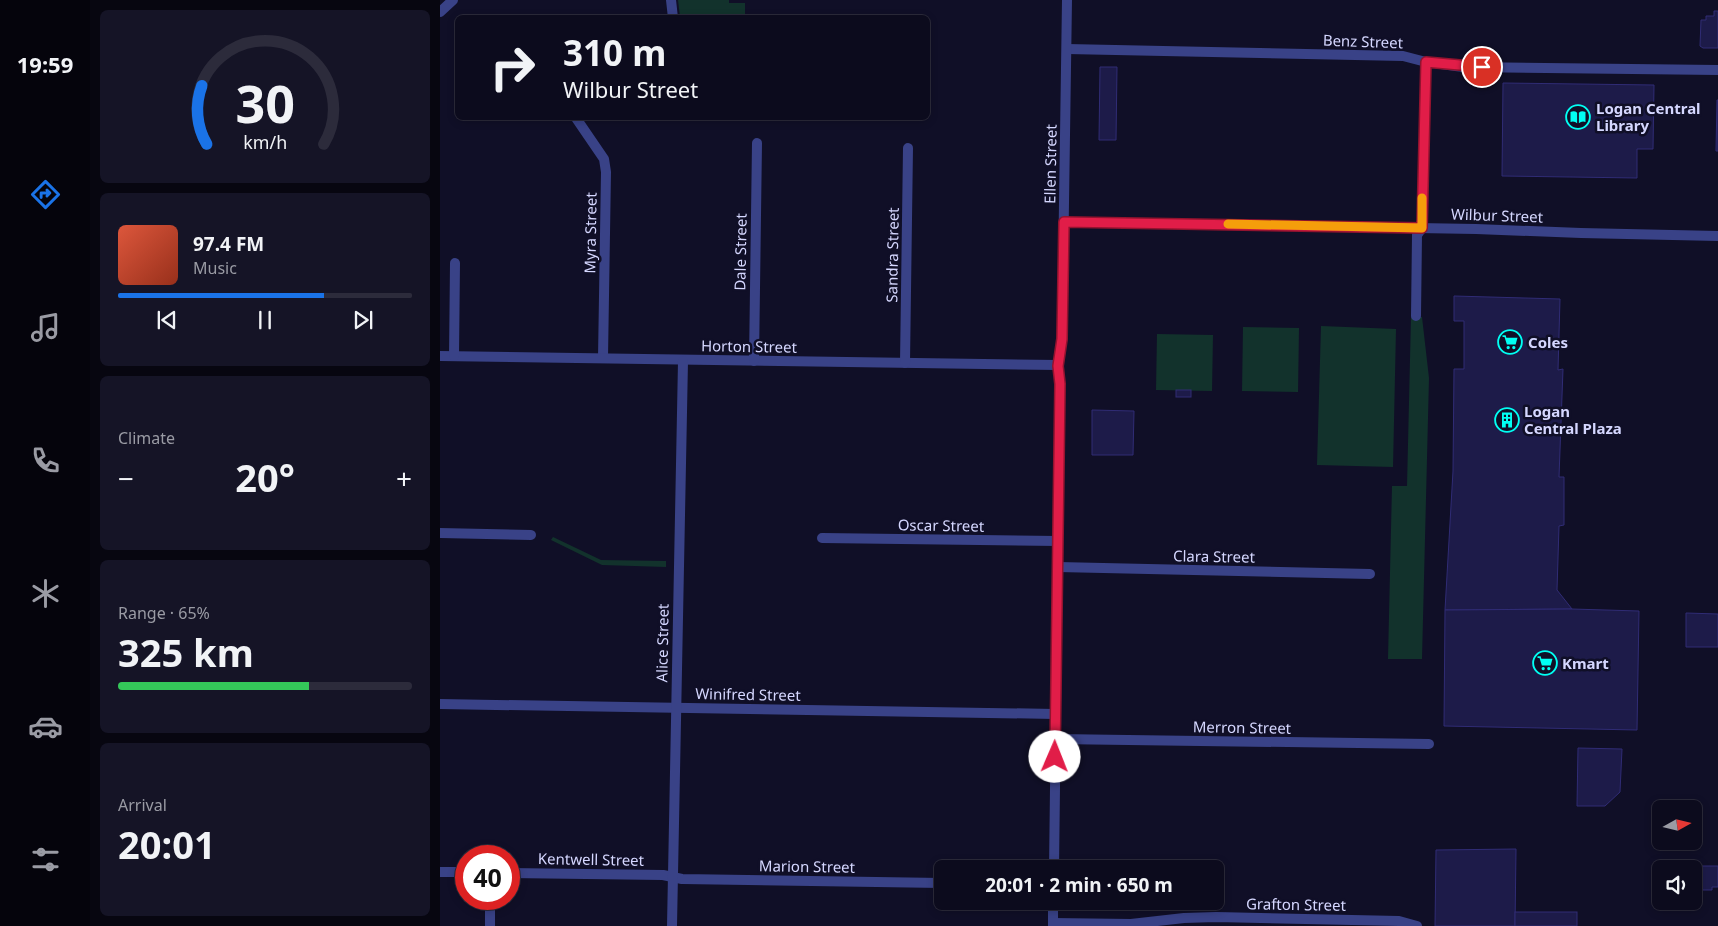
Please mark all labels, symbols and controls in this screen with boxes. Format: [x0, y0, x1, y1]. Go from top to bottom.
text: 310 m [563, 29, 666, 76]
street label: Benz Street [1323, 30, 1404, 52]
icon: right [480, 35, 545, 100]
pin [1461, 46, 1503, 88]
text: 19:59 [17, 49, 73, 79]
icon: arrive [1468, 53, 1496, 81]
text: 30 [235, 67, 295, 138]
text: Wilbur Street [563, 74, 698, 104]
place label: Logan Central Library [1596, 98, 1701, 135]
library icon: Logan Central Library [1565, 104, 1591, 130]
street label: Ellen Street [1039, 123, 1061, 204]
text: km/h [243, 130, 287, 154]
icon: directions [28, 177, 63, 212]
street label: Myra Street [579, 192, 601, 274]
street label: Wilbur Street [1451, 203, 1544, 227]
street label: Sandra Street [881, 207, 903, 303]
street label: Dale Street [729, 213, 751, 291]
text: 97.4 FM [193, 231, 264, 257]
text: Music [193, 257, 237, 279]
icon: previous [153, 306, 181, 334]
icon: pause [251, 306, 279, 334]
icon: next [349, 306, 377, 334]
icon: music [28, 310, 63, 345]
supermarket icon: Coles [1497, 329, 1523, 355]
place label: Coles [1528, 332, 1568, 352]
street label: Horton Street [701, 335, 798, 357]
place label: Logan Central Plaza [1524, 401, 1622, 438]
building icon: Logan Central Plaza [1494, 407, 1520, 433]
text: Climate [118, 427, 175, 449]
icon: phone [28, 443, 63, 478]
text: 20° [235, 451, 295, 503]
text: − [118, 459, 134, 497]
text: + [396, 459, 412, 497]
street label: Oscar Street [898, 514, 985, 536]
street label: Clara Street [1173, 545, 1256, 567]
icon: climate [28, 576, 63, 611]
text: Range · 65% [118, 602, 210, 624]
street label: Alice Street [651, 603, 673, 683]
text: 325 km [118, 626, 254, 678]
supermarket icon: Kmart [1532, 650, 1558, 676]
place label: Kmart [1562, 653, 1609, 673]
street label: Winifred Street [695, 683, 801, 705]
icon: car [28, 709, 63, 744]
street label: Merron Street [1193, 716, 1292, 738]
position arrow [1028, 730, 1080, 782]
text: Arrival [118, 794, 167, 816]
north arrow [1652, 800, 1702, 850]
map controls [1652, 800, 1702, 910]
text: 20:01 [118, 818, 216, 870]
icon: filters [28, 842, 63, 877]
speed limit sign: 40 [455, 845, 520, 910]
street label: Kentwell Street [538, 848, 645, 870]
street label: Marion Street [759, 855, 856, 877]
button: sound [1652, 860, 1702, 910]
text: 20:01 · 2 min · 650 m [985, 872, 1173, 898]
street label: Grafton Street [1246, 893, 1347, 915]

